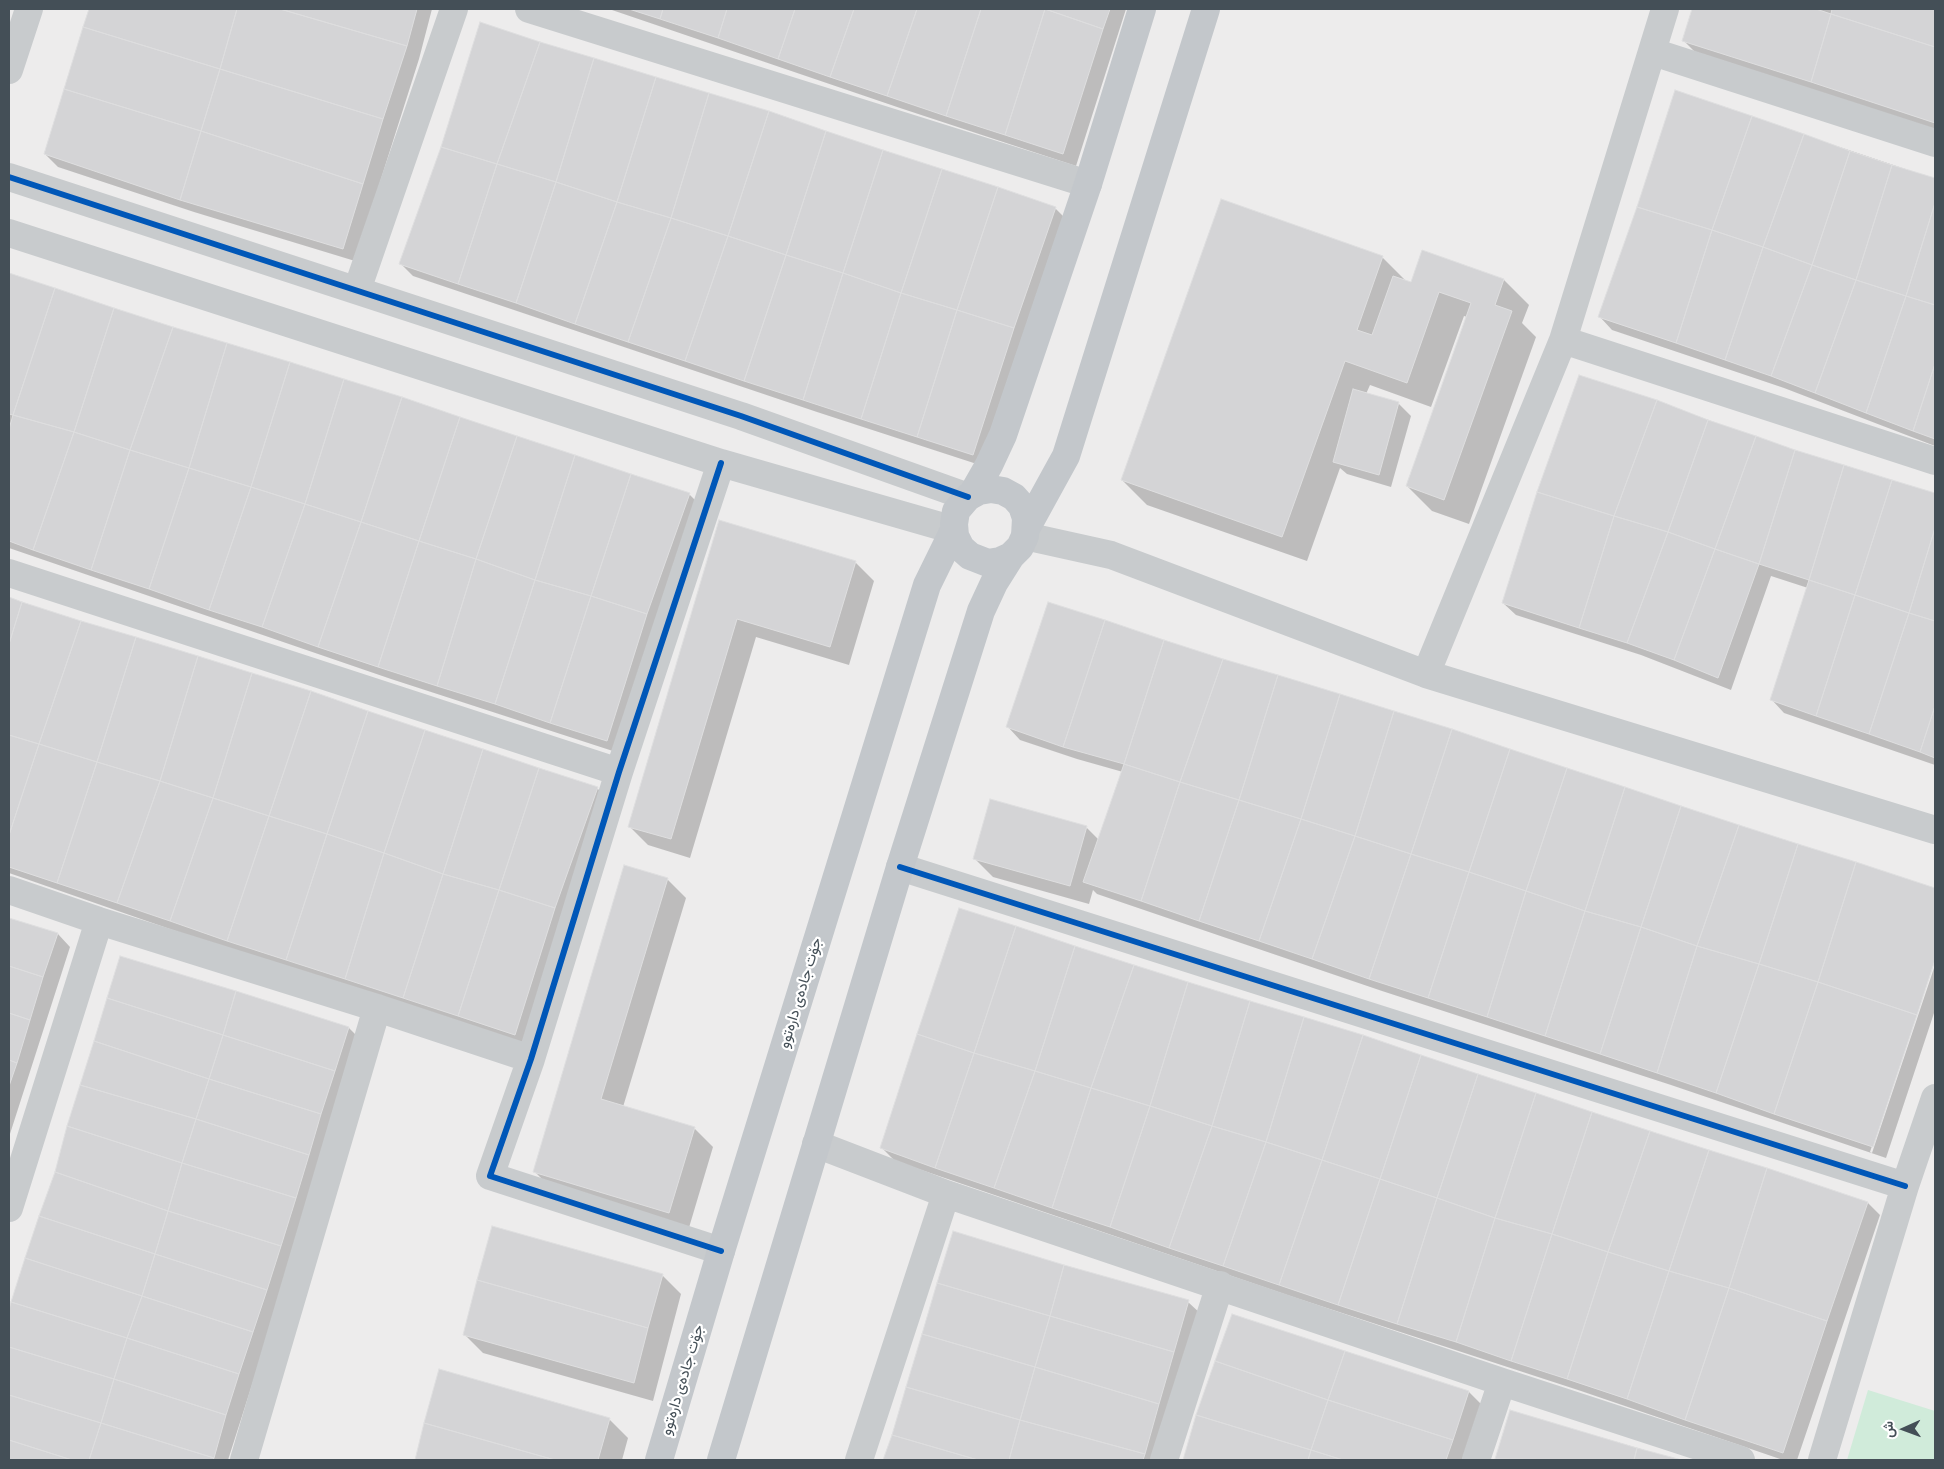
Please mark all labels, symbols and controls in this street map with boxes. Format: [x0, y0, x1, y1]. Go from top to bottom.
street label: جۆت جادەی دارەتوو [776, 936, 826, 1050]
street label: جۆت جادەی دارەتوو [658, 1323, 708, 1437]
north arrow [1879, 1404, 1929, 1454]
text: ش [1880, 1421, 1897, 1438]

